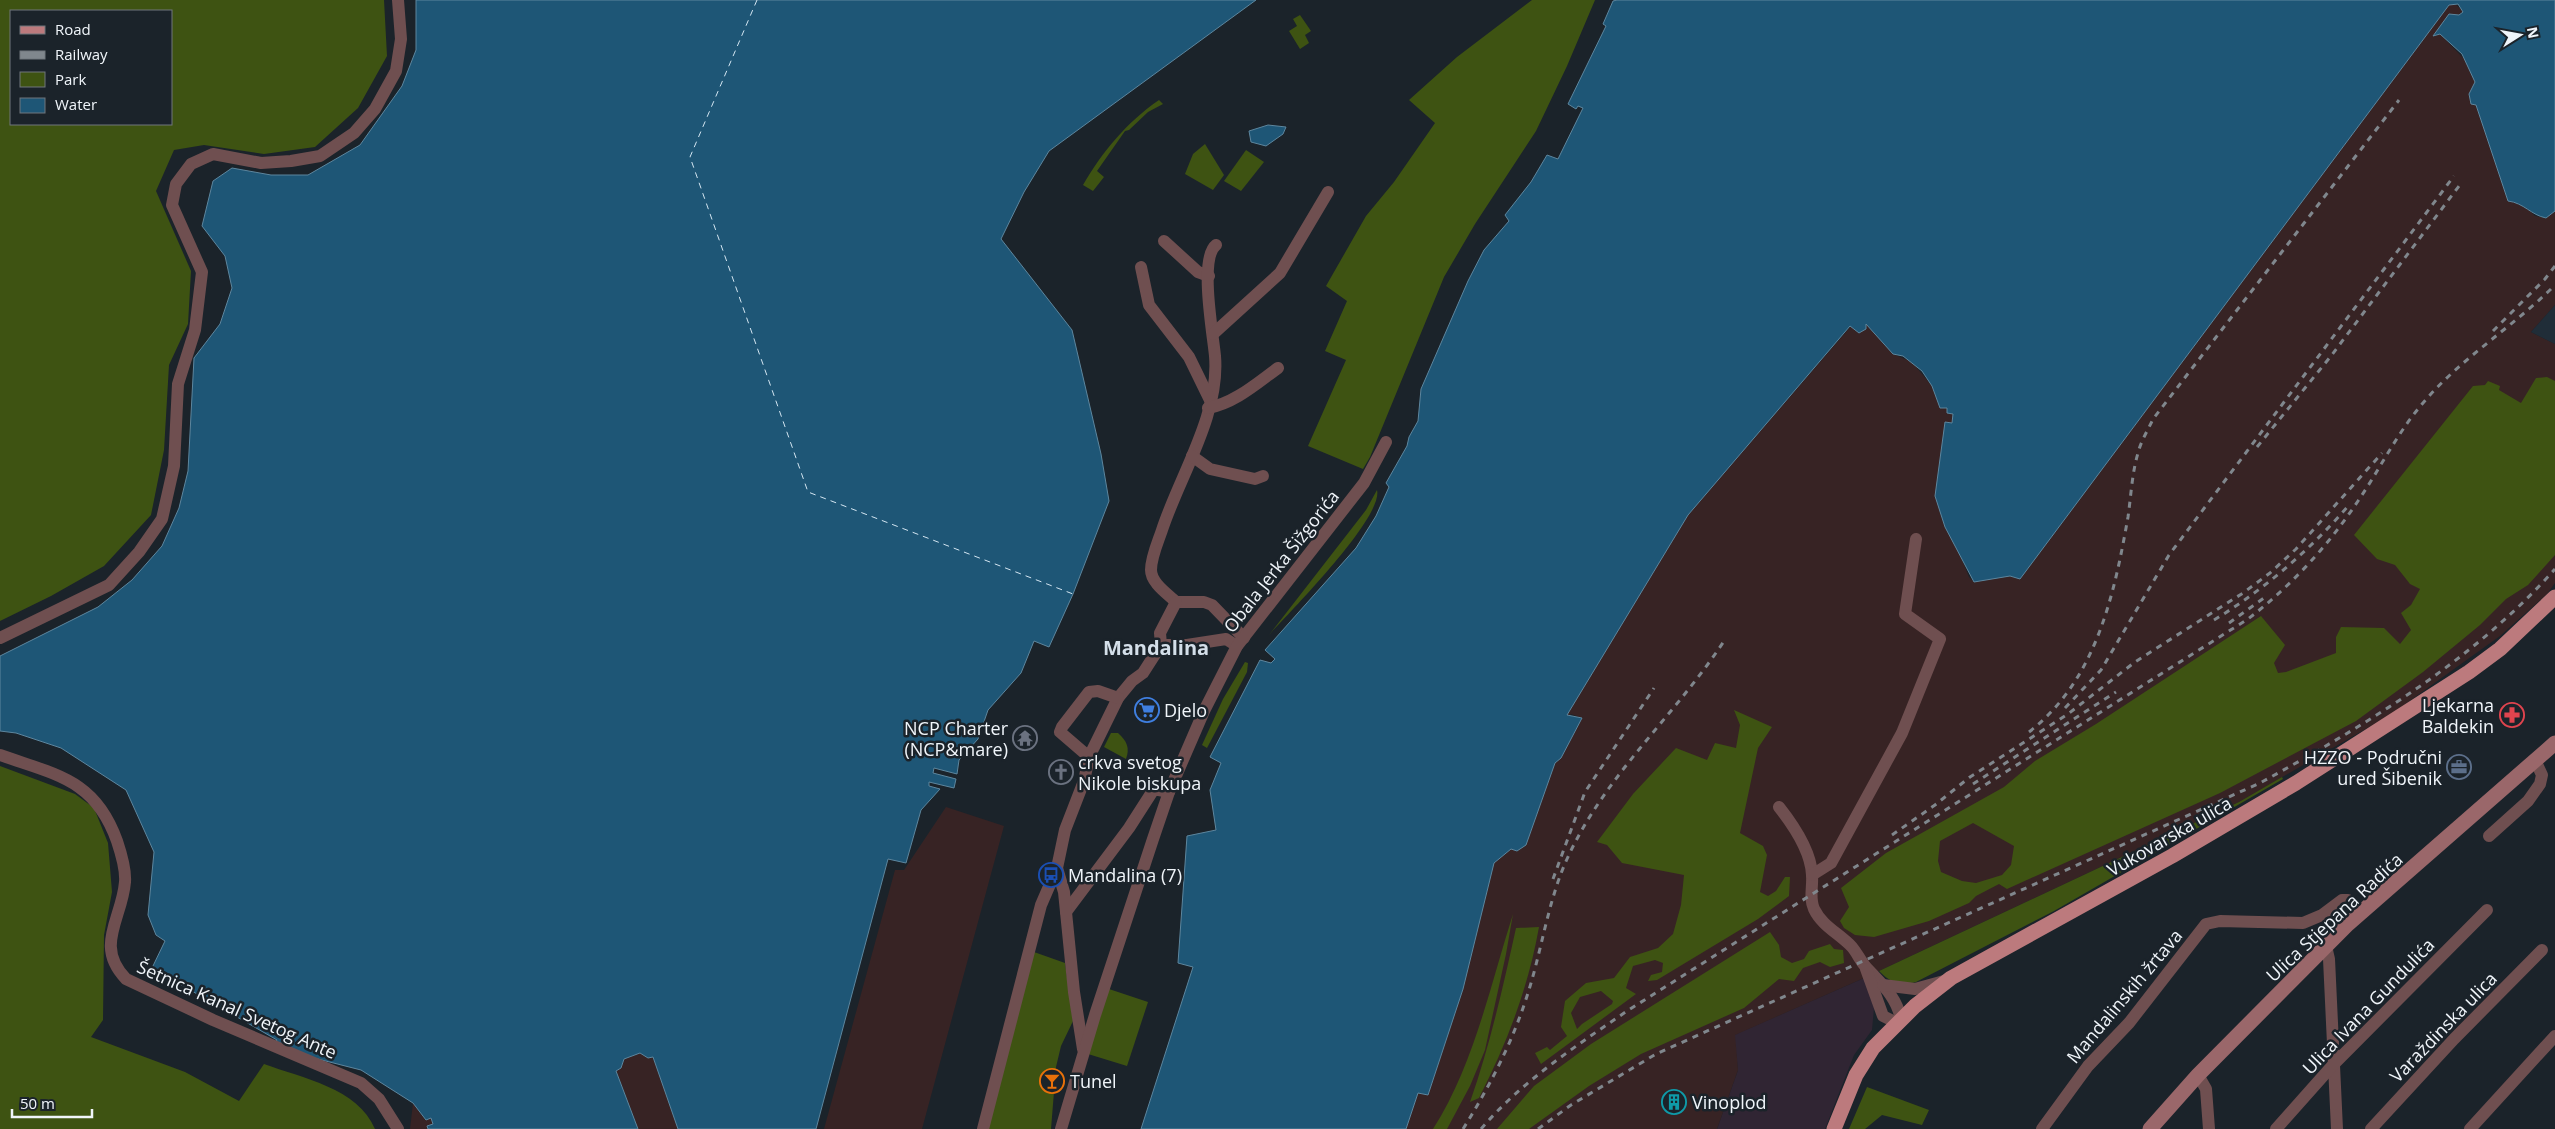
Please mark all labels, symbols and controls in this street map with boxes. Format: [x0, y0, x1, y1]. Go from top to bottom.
legend [10, 10, 172, 125]
north arrow [2495, 10, 2545, 60]
text: Road [55, 19, 91, 39]
text: N [2523, 25, 2544, 40]
text: Railway [55, 44, 108, 64]
text: Park [55, 69, 86, 89]
text: Water [55, 94, 97, 114]
street label: Obala Jerka Šižgorića [1218, 485, 1344, 637]
district label: Mandalina [1103, 634, 1209, 661]
place label: Ljekarna Baldekin [2422, 693, 2494, 738]
supermarket icon: Djelo [1134, 697, 1160, 723]
place label: Djelo [1164, 698, 1207, 722]
pharmacy icon: Ljekarna Baldekin [2499, 702, 2525, 728]
place label: NCP Charter (NCP&mare) [904, 716, 1009, 761]
temple icon: NCP Charter (NCP&mare) [1012, 725, 1038, 751]
place label: HZZO - Područni ured Šibenik [2304, 745, 2443, 790]
place label: crkva svetog Nikole biskupa [1078, 750, 1201, 795]
office icon: HZZO - Područni ured Šibenik [2446, 754, 2472, 780]
church icon: crkva svetog Nikole biskupa [1048, 759, 1074, 785]
street label: Vukovarska ulica [2102, 791, 2236, 881]
street label: Ulica Stjepana Radića [2261, 847, 2407, 987]
bus stop icon: Mandalina (7) [1038, 862, 1064, 888]
place label: Mandalina (7) [1068, 863, 1182, 887]
street label: Mandalinskih žrtava [2061, 924, 2187, 1068]
street label: Ulica Ivana Gundulića [2297, 933, 2439, 1079]
street label: Šetnica Kanal Svetog Ante [133, 954, 341, 1064]
street label: Varaždinska ulica [2384, 967, 2502, 1087]
bar icon: Tunel [1039, 1068, 1065, 1094]
place label: Tunel [1070, 1069, 1117, 1093]
scale bar [12, 1086, 92, 1118]
building icon: Vinoplod [1661, 1089, 1687, 1115]
place label: Vinoplod [1692, 1090, 1767, 1114]
text: 50 m [20, 1093, 55, 1113]

